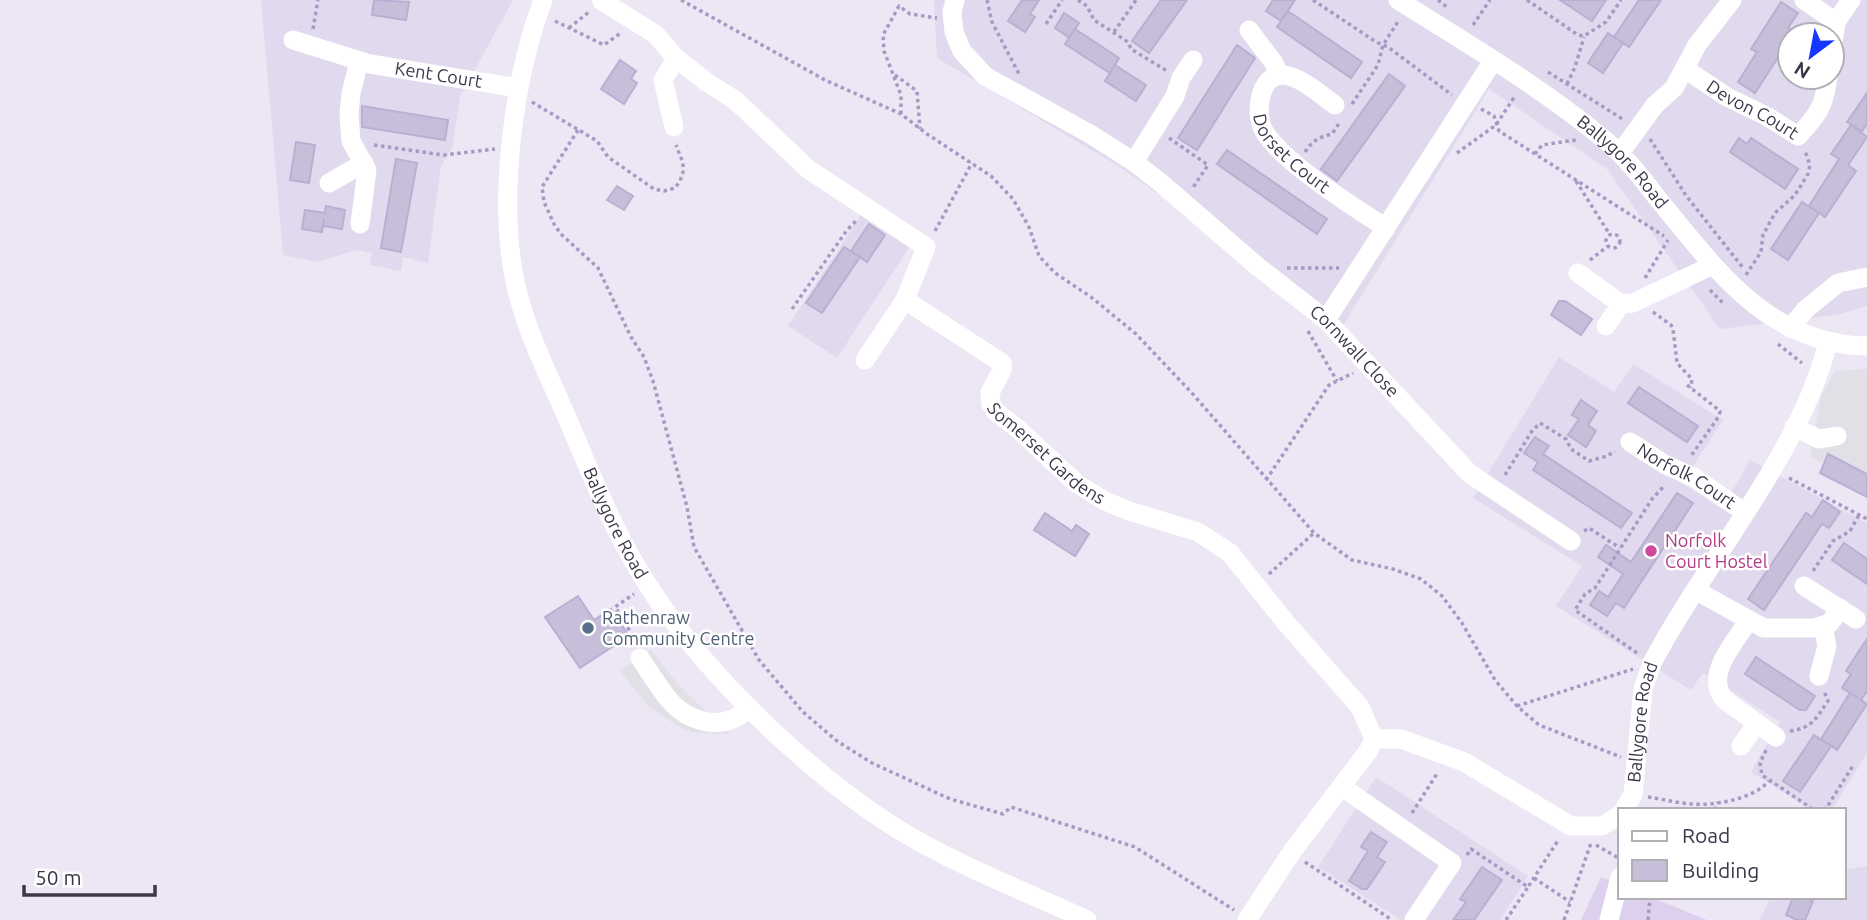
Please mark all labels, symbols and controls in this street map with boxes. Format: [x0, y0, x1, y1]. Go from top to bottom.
north arrow [1776, 21, 1846, 91]
street label: Kent Court [394, 57, 484, 91]
text: N [1790, 57, 1814, 84]
street label: Devon Court [1703, 75, 1803, 143]
street label: Ballygore Road [1574, 111, 1673, 212]
street label: Dorset Court [1250, 112, 1334, 196]
street label: Cornwall Close [1307, 300, 1404, 401]
street label: Somerset Gardens [984, 399, 1109, 508]
street label: Norfolk Court [1634, 438, 1740, 512]
street label: Ballygore Road [580, 464, 652, 582]
place label: Norfolk Court Hostel [1665, 530, 1768, 571]
marker: Norfolk Court Hostel [1643, 543, 1659, 559]
place label: Rathenraw Community Centre [602, 607, 754, 648]
marker: Rathenraw Community Centre [580, 620, 596, 636]
street label: Ballygore Road [1623, 659, 1661, 783]
legend [1618, 808, 1846, 899]
text: Road [1682, 823, 1730, 847]
scale bar [24, 853, 156, 897]
text: Building [1682, 858, 1759, 882]
text: 50 m [35, 865, 82, 889]

